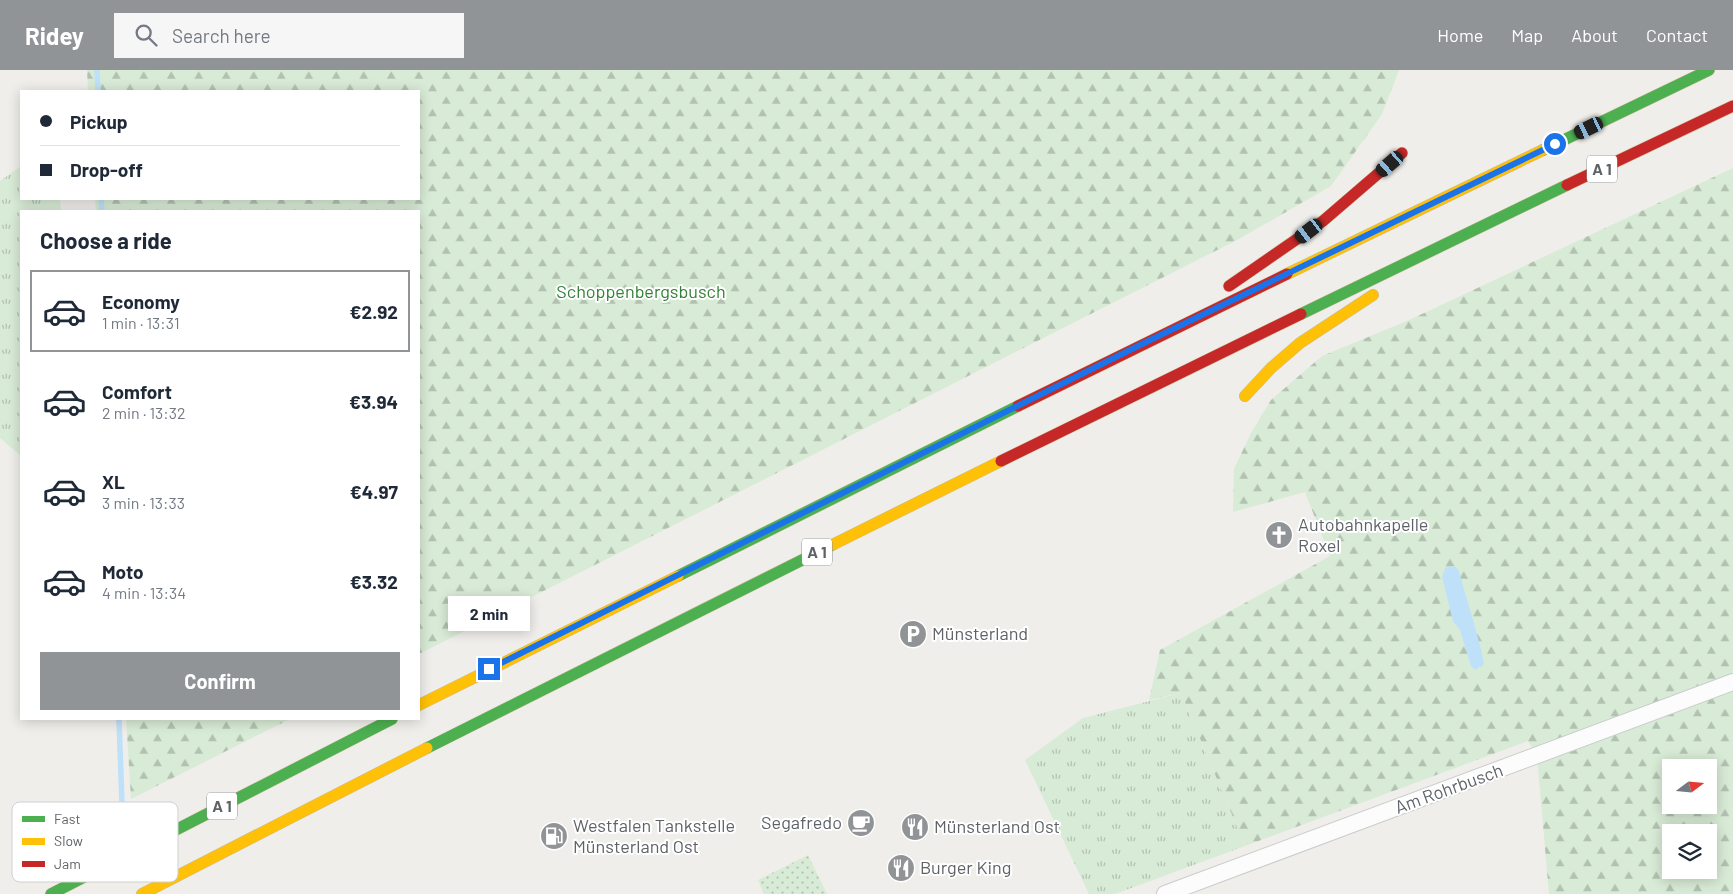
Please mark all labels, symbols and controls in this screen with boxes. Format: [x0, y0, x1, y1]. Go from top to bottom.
search box [114, 13, 464, 58]
text: Ridey [25, 21, 84, 50]
icon: search [132, 21, 160, 49]
text: Search here [172, 24, 271, 47]
text: Home [1437, 24, 1483, 46]
text: Map [1511, 24, 1543, 46]
text: About [1571, 24, 1618, 46]
text: Contact [1646, 24, 1708, 46]
text: Pickup [70, 110, 128, 133]
car [1572, 115, 1605, 141]
route start [1544, 133, 1566, 155]
car [1373, 148, 1406, 180]
road number: A 1 [1587, 156, 1617, 182]
text: Drop-off [70, 158, 143, 181]
car [1292, 216, 1325, 246]
text: Choose a ride [40, 227, 172, 253]
park label: Schoppenbergsbusch [556, 280, 726, 302]
icon: car [42, 289, 87, 334]
text: Economy [102, 290, 180, 313]
text: €2.92 [349, 300, 398, 323]
text: 1 min · 13:31 [102, 313, 180, 332]
icon: car [42, 379, 87, 424]
text: Comfort [102, 380, 172, 403]
text: €3.94 [349, 390, 398, 413]
text: 2 min · 13:32 [102, 403, 186, 422]
icon: car [42, 469, 87, 514]
text: XL [102, 470, 125, 493]
text: €4.97 [350, 480, 398, 503]
text: 3 min · 13:33 [102, 493, 185, 512]
place label: Autobahnkapelle Roxel [1298, 513, 1428, 556]
church icon: Autobahnkapelle Roxel [1264, 520, 1294, 550]
road number: A 1 [802, 538, 832, 566]
icon: car [42, 559, 87, 604]
text: Moto [102, 560, 144, 583]
text: €3.32 [350, 570, 398, 593]
text: 4 min · 13:34 [102, 583, 186, 602]
callout: 2 min [448, 596, 530, 632]
text: 2 min [470, 604, 508, 623]
parking icon: Münsterland [898, 619, 928, 649]
place label: Münsterland [932, 622, 1028, 644]
button: Confirm [40, 652, 400, 710]
route end [478, 658, 500, 680]
street label: Am Rohrbusch [1392, 758, 1506, 818]
north arrow [1662, 759, 1718, 814]
map controls [1662, 759, 1717, 879]
road number: A 1 [207, 792, 237, 819]
legend [12, 802, 178, 882]
cafe icon: Segafredo [846, 808, 876, 838]
text: Fast [54, 810, 80, 827]
place label: Segafredo [761, 811, 842, 833]
restaurant icon: Münsterland Ost [900, 812, 930, 842]
place label: Westfalen Tankstelle Münsterland Ost [573, 814, 735, 857]
place label: Münsterland Ost [934, 815, 1060, 837]
fuel station icon: Westfalen Tankstelle Münsterland Ost [539, 821, 569, 851]
button: layers [1662, 824, 1717, 879]
text: Slow [54, 832, 83, 849]
restaurant icon: Burger King [886, 853, 916, 883]
text: Jam [54, 855, 81, 872]
place label: Burger King [920, 856, 1011, 878]

